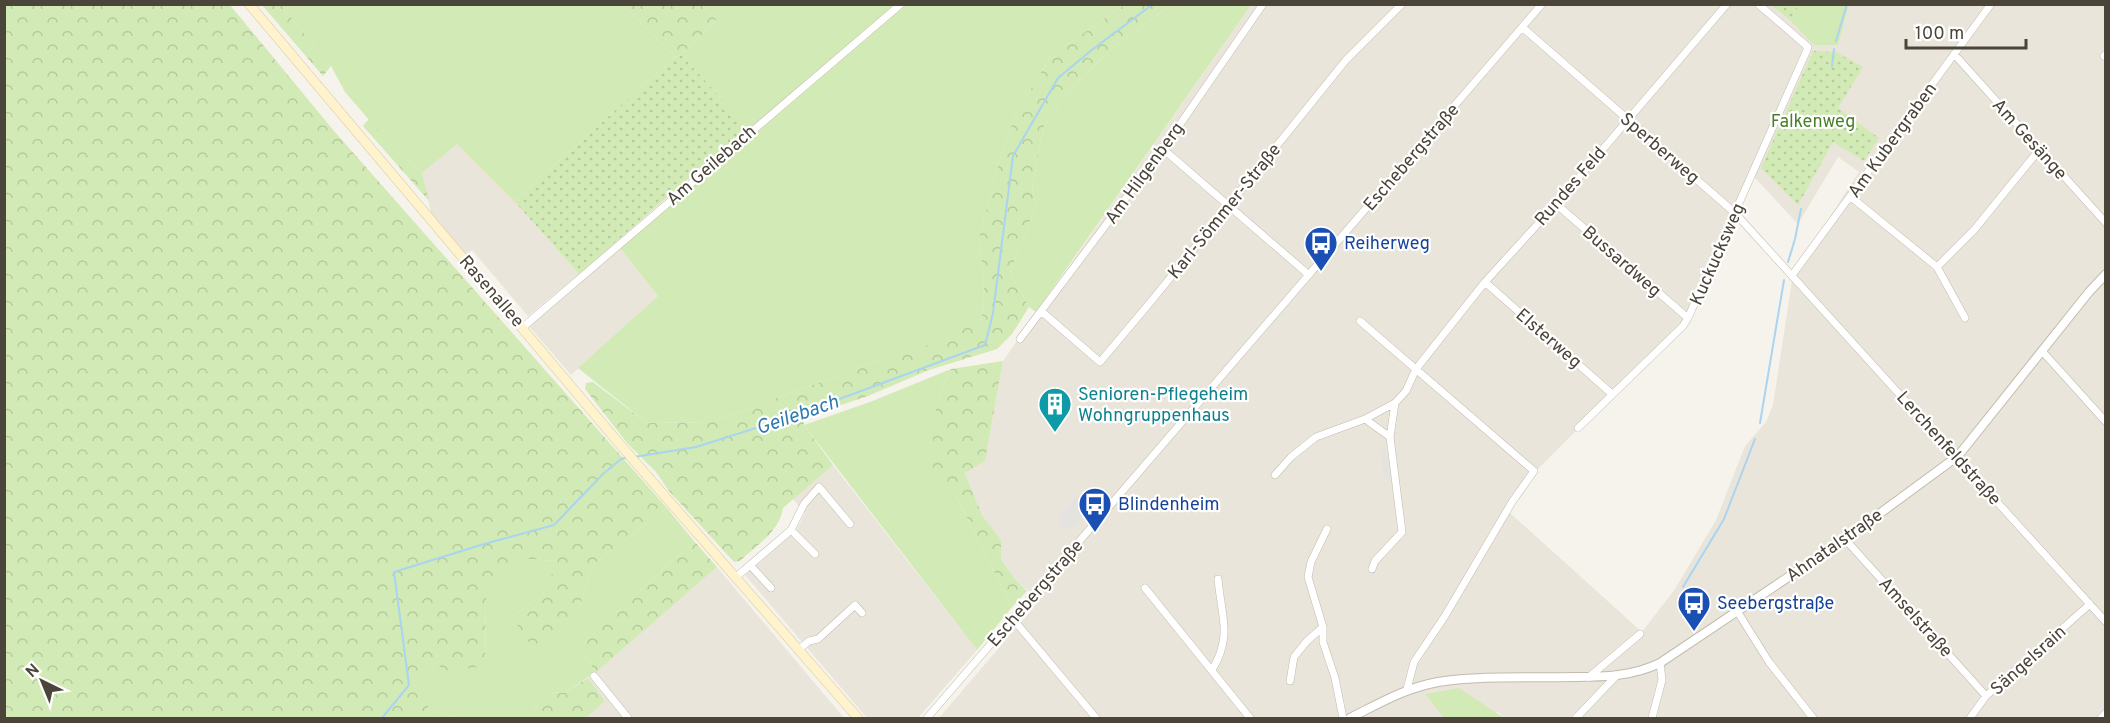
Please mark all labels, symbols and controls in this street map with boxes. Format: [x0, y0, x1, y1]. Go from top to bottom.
scale bar [1906, 12, 2026, 50]
text: 100 m [1915, 23, 1964, 46]
street label: Am Kubergraben [1844, 79, 1943, 203]
street label: Am Gesänge [1986, 95, 2071, 185]
street label: Eschebergstraße [1359, 100, 1465, 216]
street label: Sperberweg [1614, 108, 1704, 190]
park label: Falkenweg [1771, 111, 1855, 134]
street label: Am Hilgenberg [1100, 118, 1190, 229]
street label: Am Geilebach [662, 121, 762, 212]
street label: Karl-Sömmer-Straße [1163, 140, 1287, 284]
street label: Rundes Feld [1530, 143, 1612, 231]
street label: Kuckucksweg [1686, 200, 1751, 309]
street label: Bussardweg [1577, 221, 1665, 303]
bus stop icon: Reiherweg [1303, 225, 1339, 272]
place label: Reiherweg [1344, 233, 1430, 256]
street label: Rasenallee [453, 251, 528, 333]
street label: Elsterweg [1510, 304, 1586, 374]
place label: Senioren-Pflegeheim Wohngruppenhaus [1078, 384, 1248, 428]
building icon: Senioren-Pflegeheim Wohngruppenhaus [1037, 386, 1073, 433]
street label: Lerchenfeldstraße [1890, 387, 2005, 511]
water label: Geilebach [753, 390, 842, 442]
bus stop icon: Blindenheim [1077, 486, 1113, 533]
place label: Blindenheim [1118, 494, 1220, 517]
street label: Ahnatalstraße [1782, 504, 1888, 588]
street label: Eschebergstraße [983, 536, 1089, 652]
street label: Amselstraße [1873, 573, 1957, 663]
bus stop icon: Seebergstraße [1676, 585, 1712, 632]
place label: Seebergstraße [1717, 593, 1834, 616]
street label: Sängelsrain [1986, 621, 2072, 701]
north arrow [12, 651, 72, 711]
text: N [22, 660, 44, 683]

